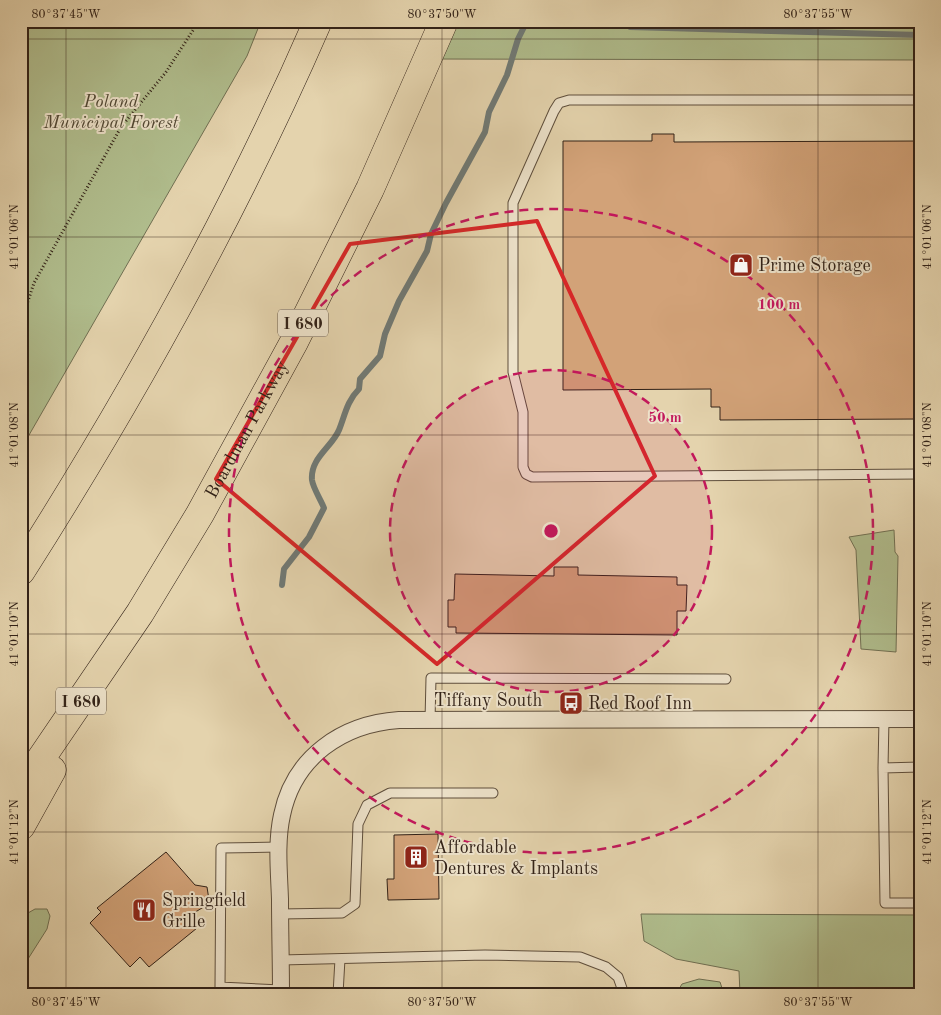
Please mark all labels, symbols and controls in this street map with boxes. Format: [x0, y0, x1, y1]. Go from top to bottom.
text: 80°37'45"W [31, 8, 101, 21]
text: 80°37'50"W [407, 8, 477, 21]
text: 80°37'55"W [783, 8, 853, 21]
park label: Poland Municipal Forest [43, 93, 179, 132]
text: 41°01'06"N [9, 204, 21, 270]
text: 41°01'06"N [922, 204, 934, 270]
shop icon: Prime Storage [728, 252, 754, 278]
place label: Prime Storage [758, 257, 871, 275]
text: 100 m [758, 298, 800, 313]
road number: I 680 [278, 309, 328, 336]
street label: Boardman Parkway [202, 358, 292, 501]
text: 41°01'08"N [9, 402, 21, 468]
text: 41°01'08"N [922, 402, 934, 468]
text: 50 m [648, 411, 682, 426]
centre of rings [542, 522, 560, 540]
text: 41°01'10"N [9, 601, 21, 667]
text: 41°01'10"N [922, 601, 934, 667]
road number: I 680 [56, 688, 106, 714]
bus stop icon: Red Roof Inn [558, 690, 584, 716]
street label: Tiffany South [434, 692, 542, 710]
place label: Red Roof Inn [588, 695, 692, 713]
text: 41°01'12"N [9, 799, 21, 865]
text: 41°01'12"N [922, 799, 934, 865]
place label: Affordable Dentures & Implants [434, 839, 598, 878]
building icon: Affordable Dentures & Implants [403, 844, 429, 870]
place label: Springfield Grille [162, 892, 246, 931]
restaurant icon: Springfield Grille [131, 897, 157, 923]
text: 80°37'45"W [31, 996, 101, 1009]
text: 80°37'50"W [407, 996, 477, 1009]
text: 80°37'55"W [783, 996, 853, 1009]

